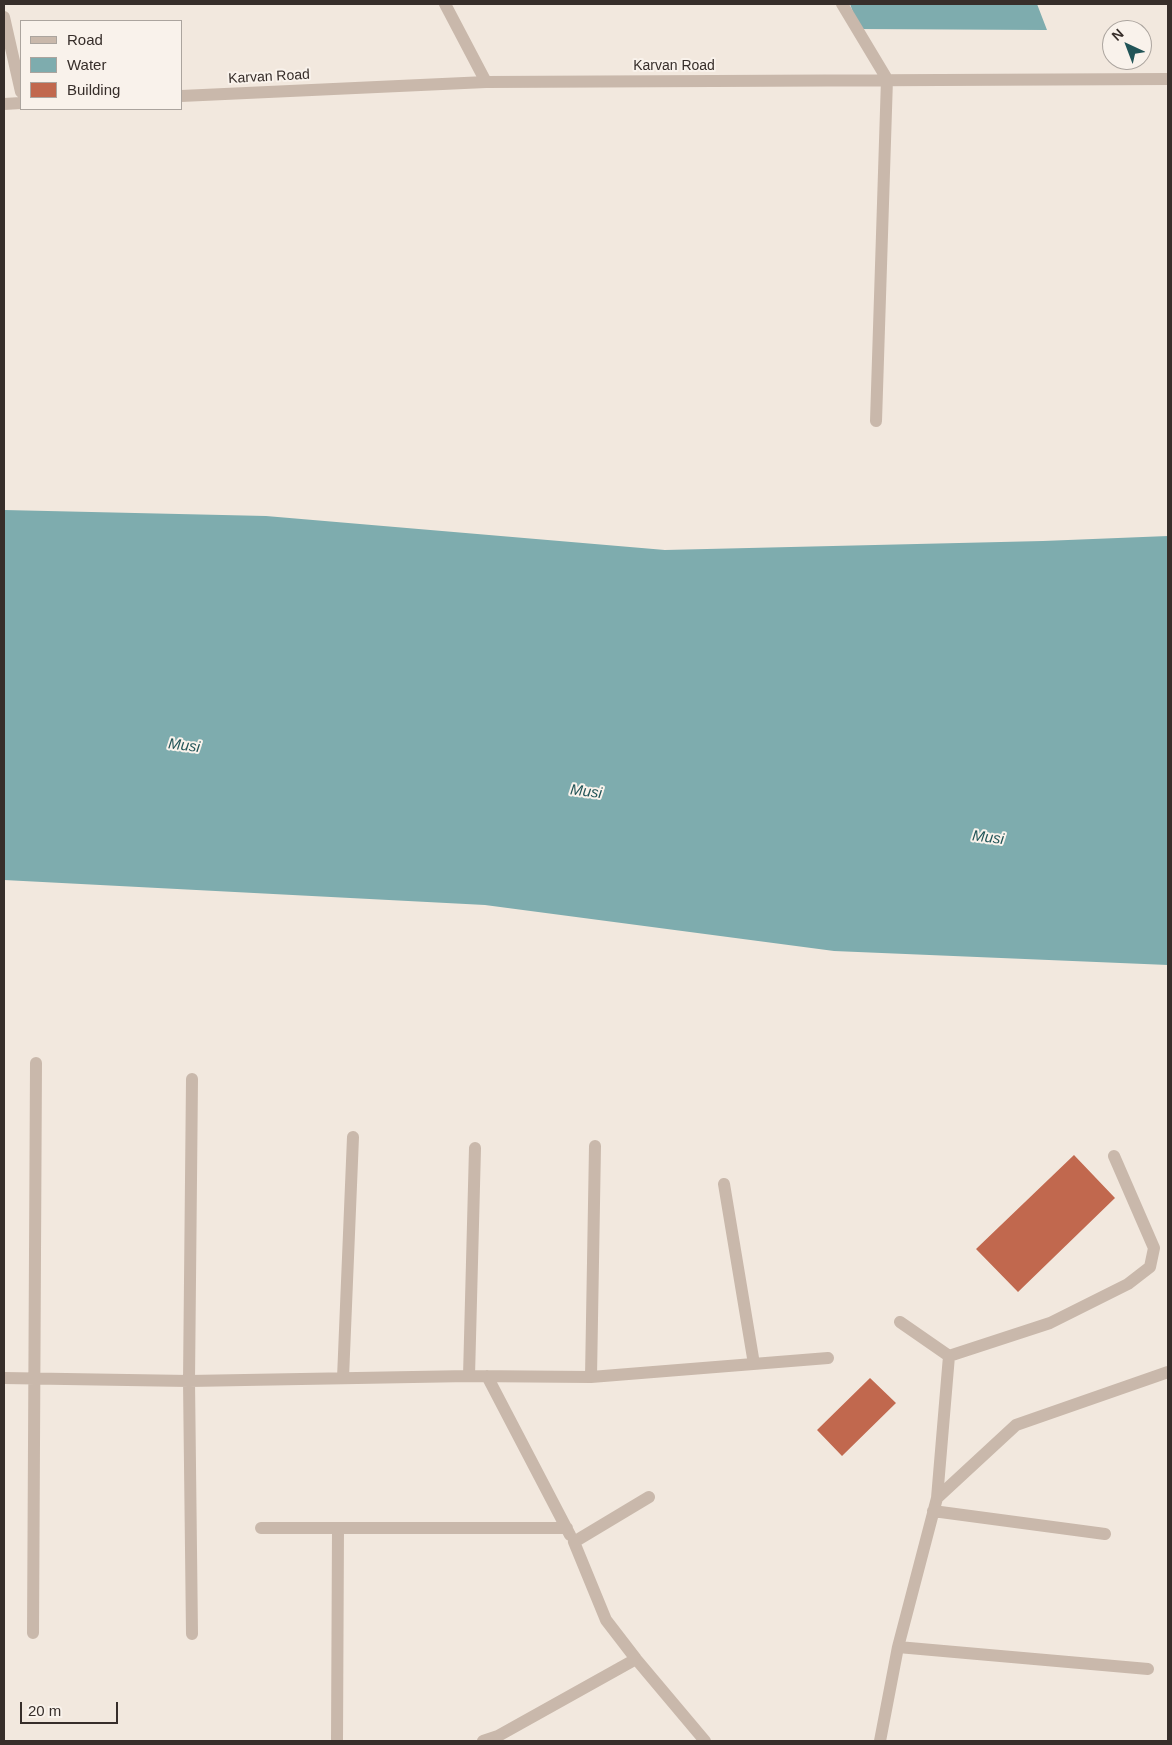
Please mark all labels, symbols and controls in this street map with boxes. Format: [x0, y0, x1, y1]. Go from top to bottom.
legend [20, 20, 182, 110]
north arrow [1102, 20, 1152, 70]
text: N [1108, 25, 1127, 44]
text: Road [67, 31, 103, 48]
text: Water [67, 56, 106, 73]
street label: Karvan Road [633, 58, 715, 74]
street label: Karvan Road [228, 66, 310, 88]
text: Building [67, 81, 120, 98]
water label: Musi [167, 735, 201, 757]
water label: Musi [569, 781, 603, 803]
water label: Musi [971, 827, 1005, 849]
scale bar [22, 1692, 120, 1724]
text: 20 m [28, 1702, 61, 1719]

